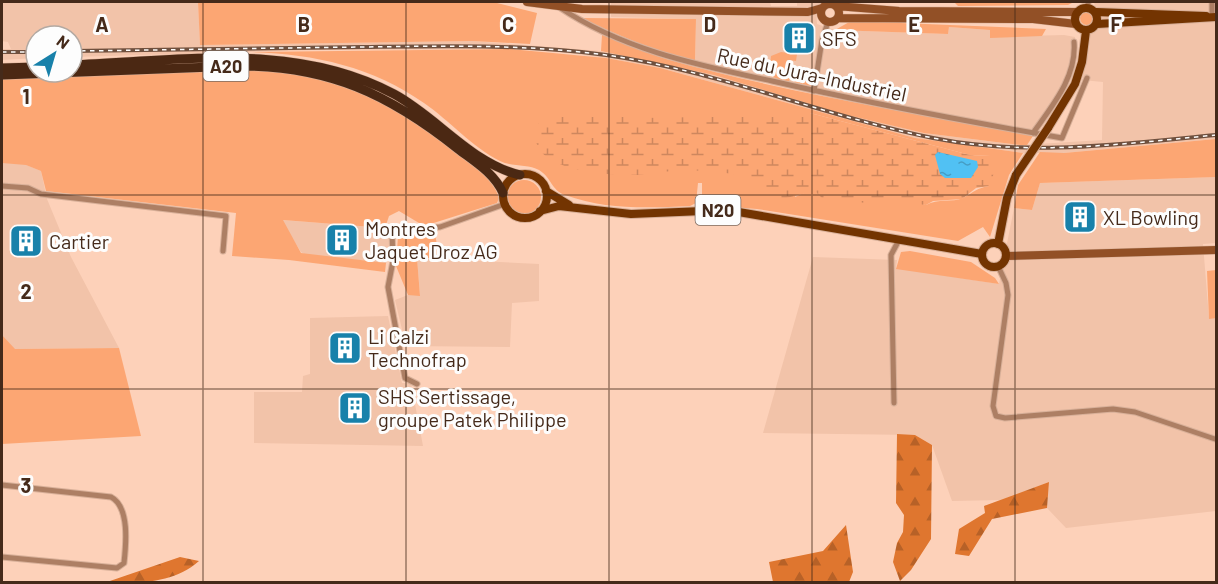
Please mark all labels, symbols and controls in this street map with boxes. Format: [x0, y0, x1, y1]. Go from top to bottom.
text: A [95, 12, 109, 36]
text: B [298, 12, 310, 36]
text: C [502, 12, 514, 36]
text: D [704, 12, 716, 36]
text: E [908, 12, 920, 36]
text: F [1110, 12, 1122, 36]
building icon: SFS [781, 20, 817, 56]
north arrow [24, 24, 84, 84]
place label: SFS [822, 26, 857, 50]
text: N [53, 31, 73, 52]
street label: Rue du Jura-Industriel [715, 42, 909, 106]
road number: A20 [204, 51, 248, 81]
text: 1 [22, 84, 30, 108]
road number: N20 [696, 195, 740, 225]
building icon: XL Bowling [1062, 199, 1098, 235]
place label: XL Bowling [1103, 205, 1199, 229]
place label: Montres Jaquet Droz AG [365, 216, 498, 263]
building icon: Montres Jaquet Droz AG [324, 222, 360, 258]
building icon: Cartier [8, 223, 44, 259]
place label: Cartier [49, 229, 109, 253]
text: 2 [20, 279, 32, 303]
place label: Li Calzi Technofrap [368, 324, 467, 371]
building icon: Li Calzi Technofrap [327, 330, 363, 366]
place label: SHS Sertissage, groupe Patek Philippe [378, 384, 567, 431]
building icon: SHS Sertissage, groupe Patek Philippe [337, 390, 373, 426]
text: 3 [21, 473, 31, 497]

